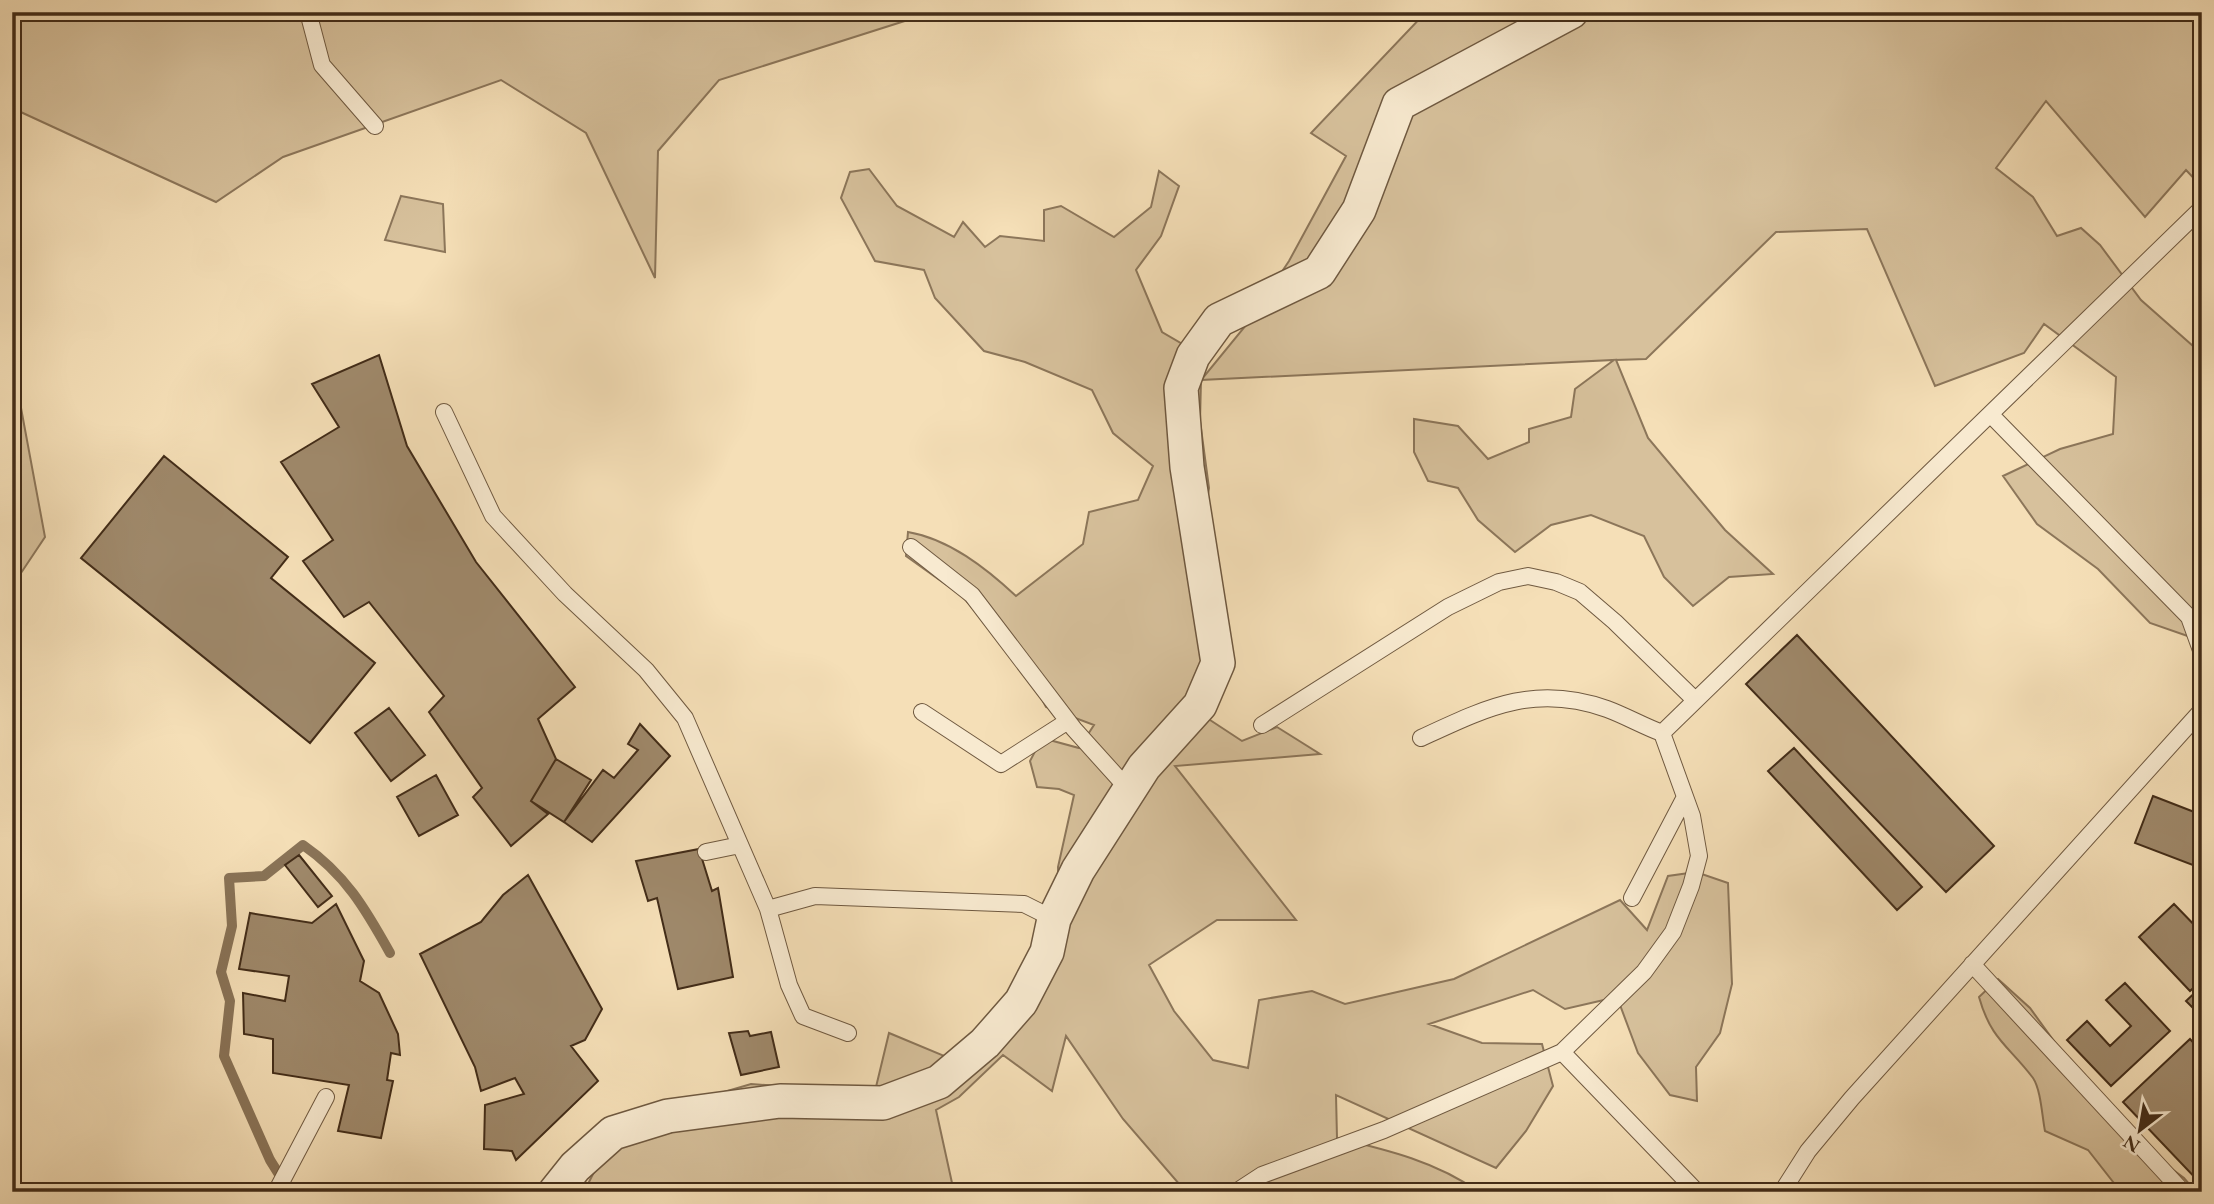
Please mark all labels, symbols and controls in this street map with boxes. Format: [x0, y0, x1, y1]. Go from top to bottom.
north arrow [2106, 1096, 2176, 1166]
text: N [2118, 1129, 2145, 1159]

